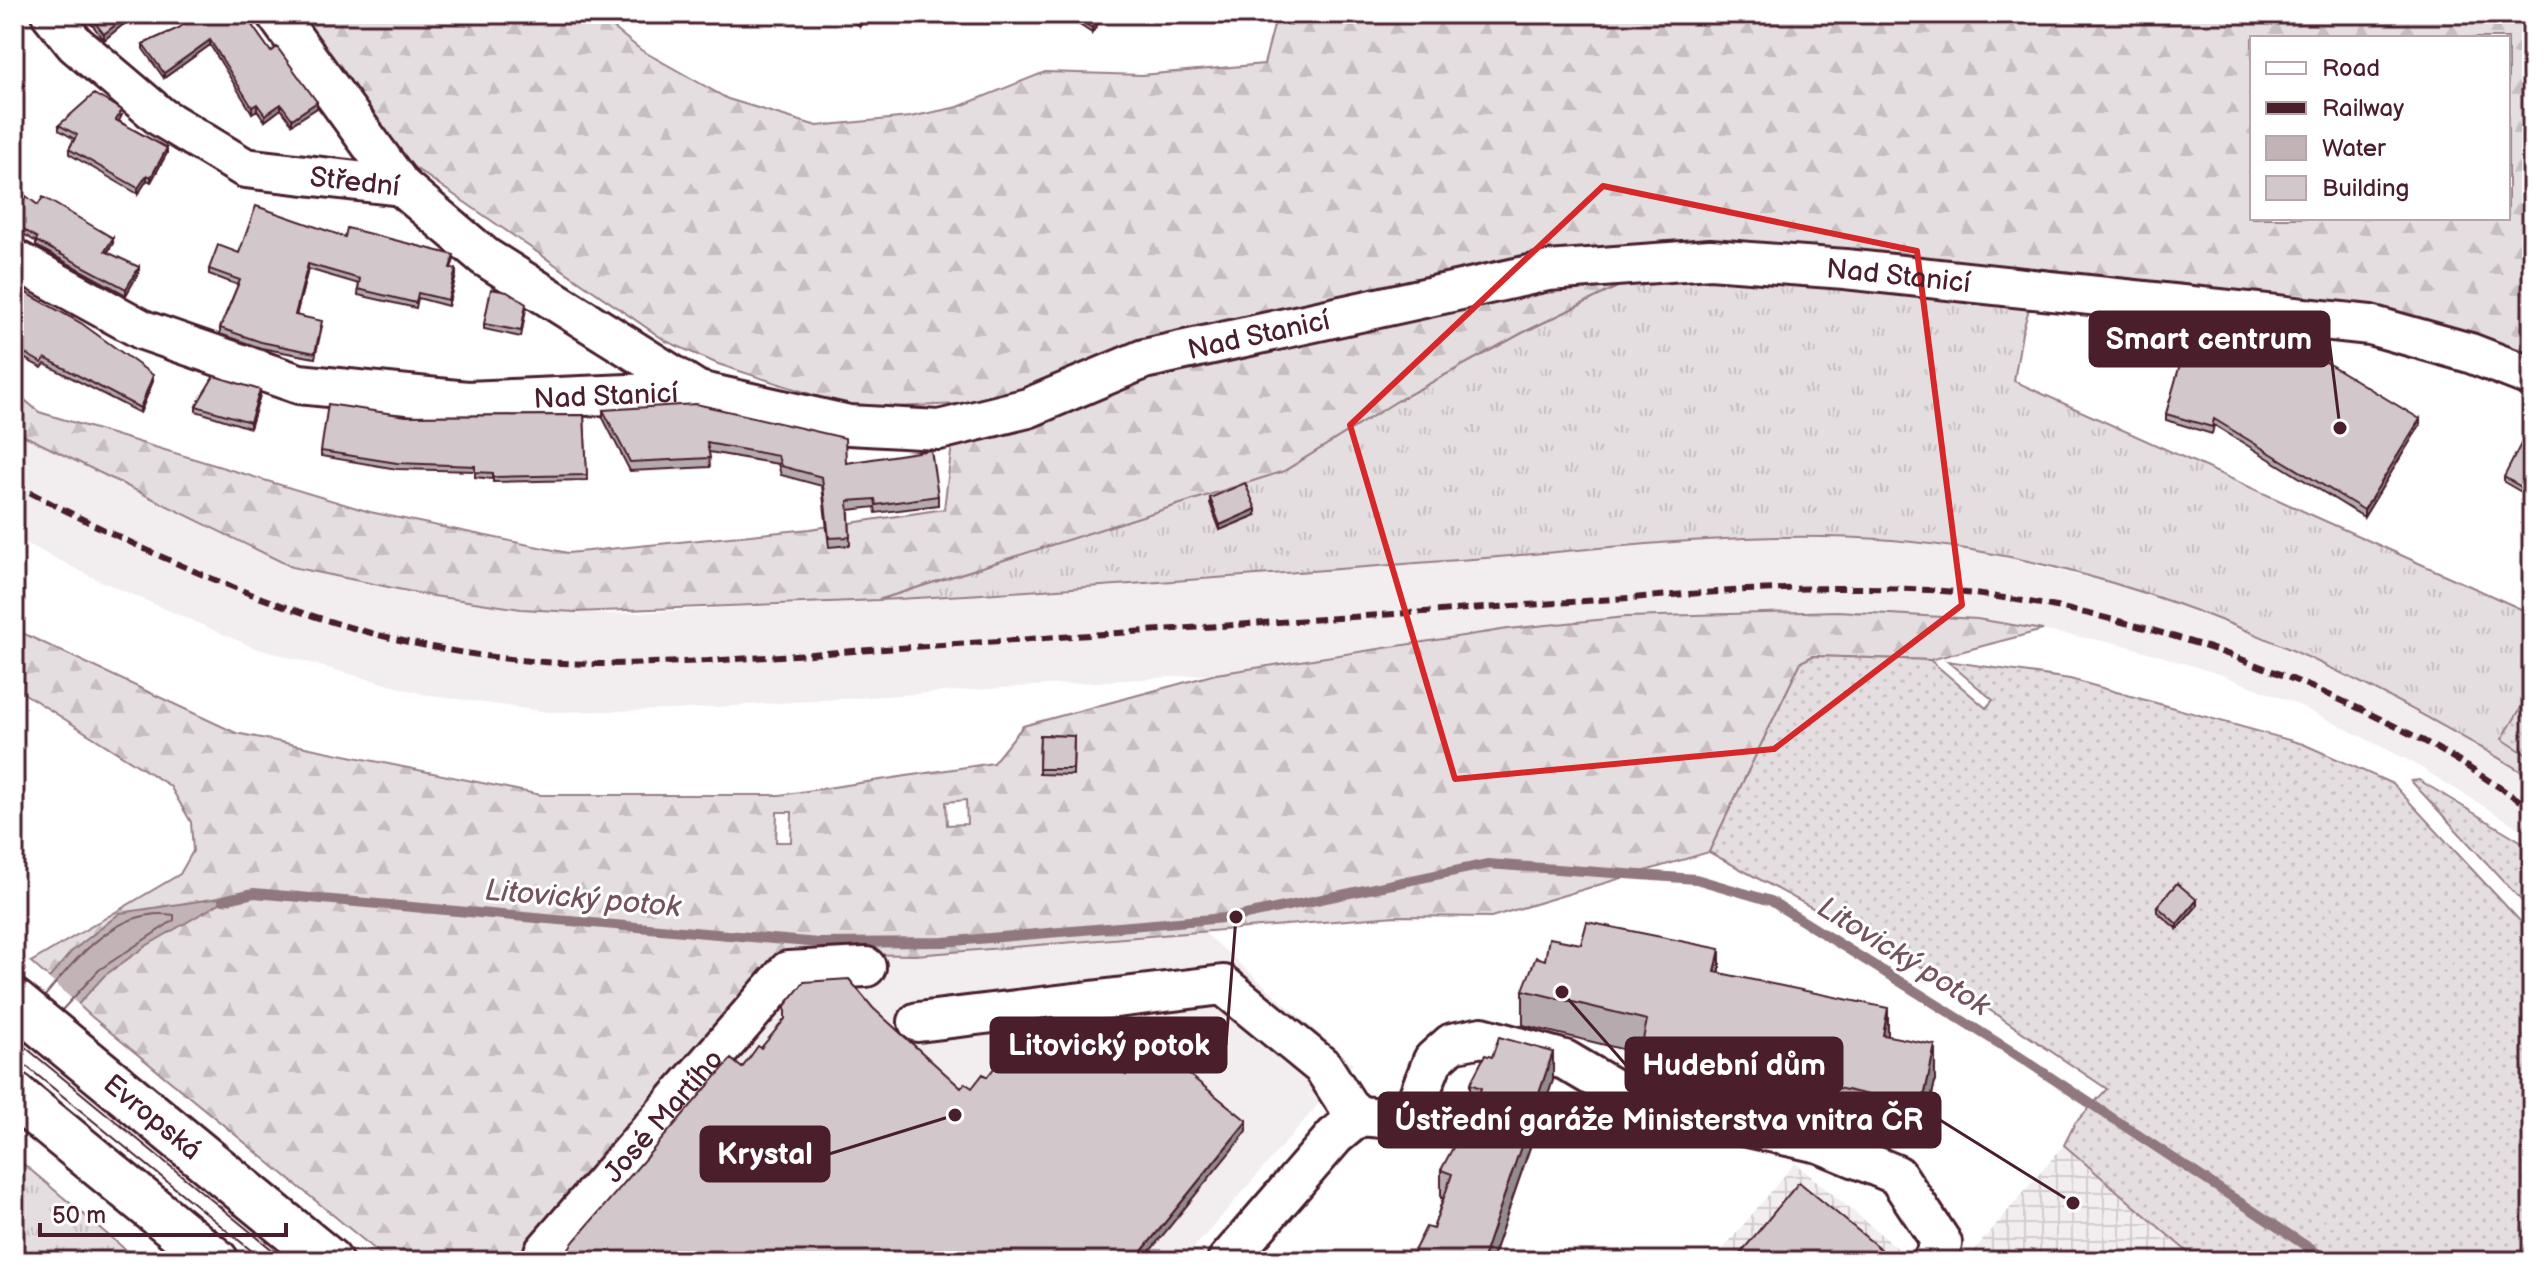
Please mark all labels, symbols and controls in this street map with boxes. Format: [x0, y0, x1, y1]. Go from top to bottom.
legend [2250, 36, 2510, 220]
text: Road [2322, 54, 2380, 83]
text: Railway [2322, 94, 2404, 123]
text: Water [2322, 134, 2386, 163]
street label: Střední [308, 161, 401, 204]
text: Building [2322, 174, 2409, 203]
street label: Nad Stanicí [1825, 253, 1972, 300]
street label: Nad Stanicí [1185, 304, 1333, 367]
callout: Smart centrum [2090, 312, 2329, 366]
text: Smart centrum [2106, 322, 2312, 358]
street label: Nad Stanicí [533, 377, 679, 416]
water label: Litovický potok [483, 873, 684, 926]
water label: Litovický potok [1811, 890, 1997, 1025]
callout: Litovický potok [991, 1018, 1226, 1072]
text: Litovický potok [1008, 1028, 1210, 1064]
callout: Hudební dům [1626, 1038, 1842, 1092]
street label: José Martího [597, 1043, 730, 1190]
text: Hudební dům [1642, 1048, 1826, 1084]
street label: Evropská [97, 1068, 208, 1167]
callout: Ústřední garáže Ministerstva vnitra ČR [1379, 1093, 1940, 1147]
text: Ústřední garáže Ministerstva vnitra ČR [1395, 1100, 1923, 1139]
callout: Krystal [701, 1127, 829, 1181]
text: Krystal [717, 1137, 813, 1173]
scale bar [40, 1187, 286, 1237]
text: 50 m [52, 1201, 106, 1230]

